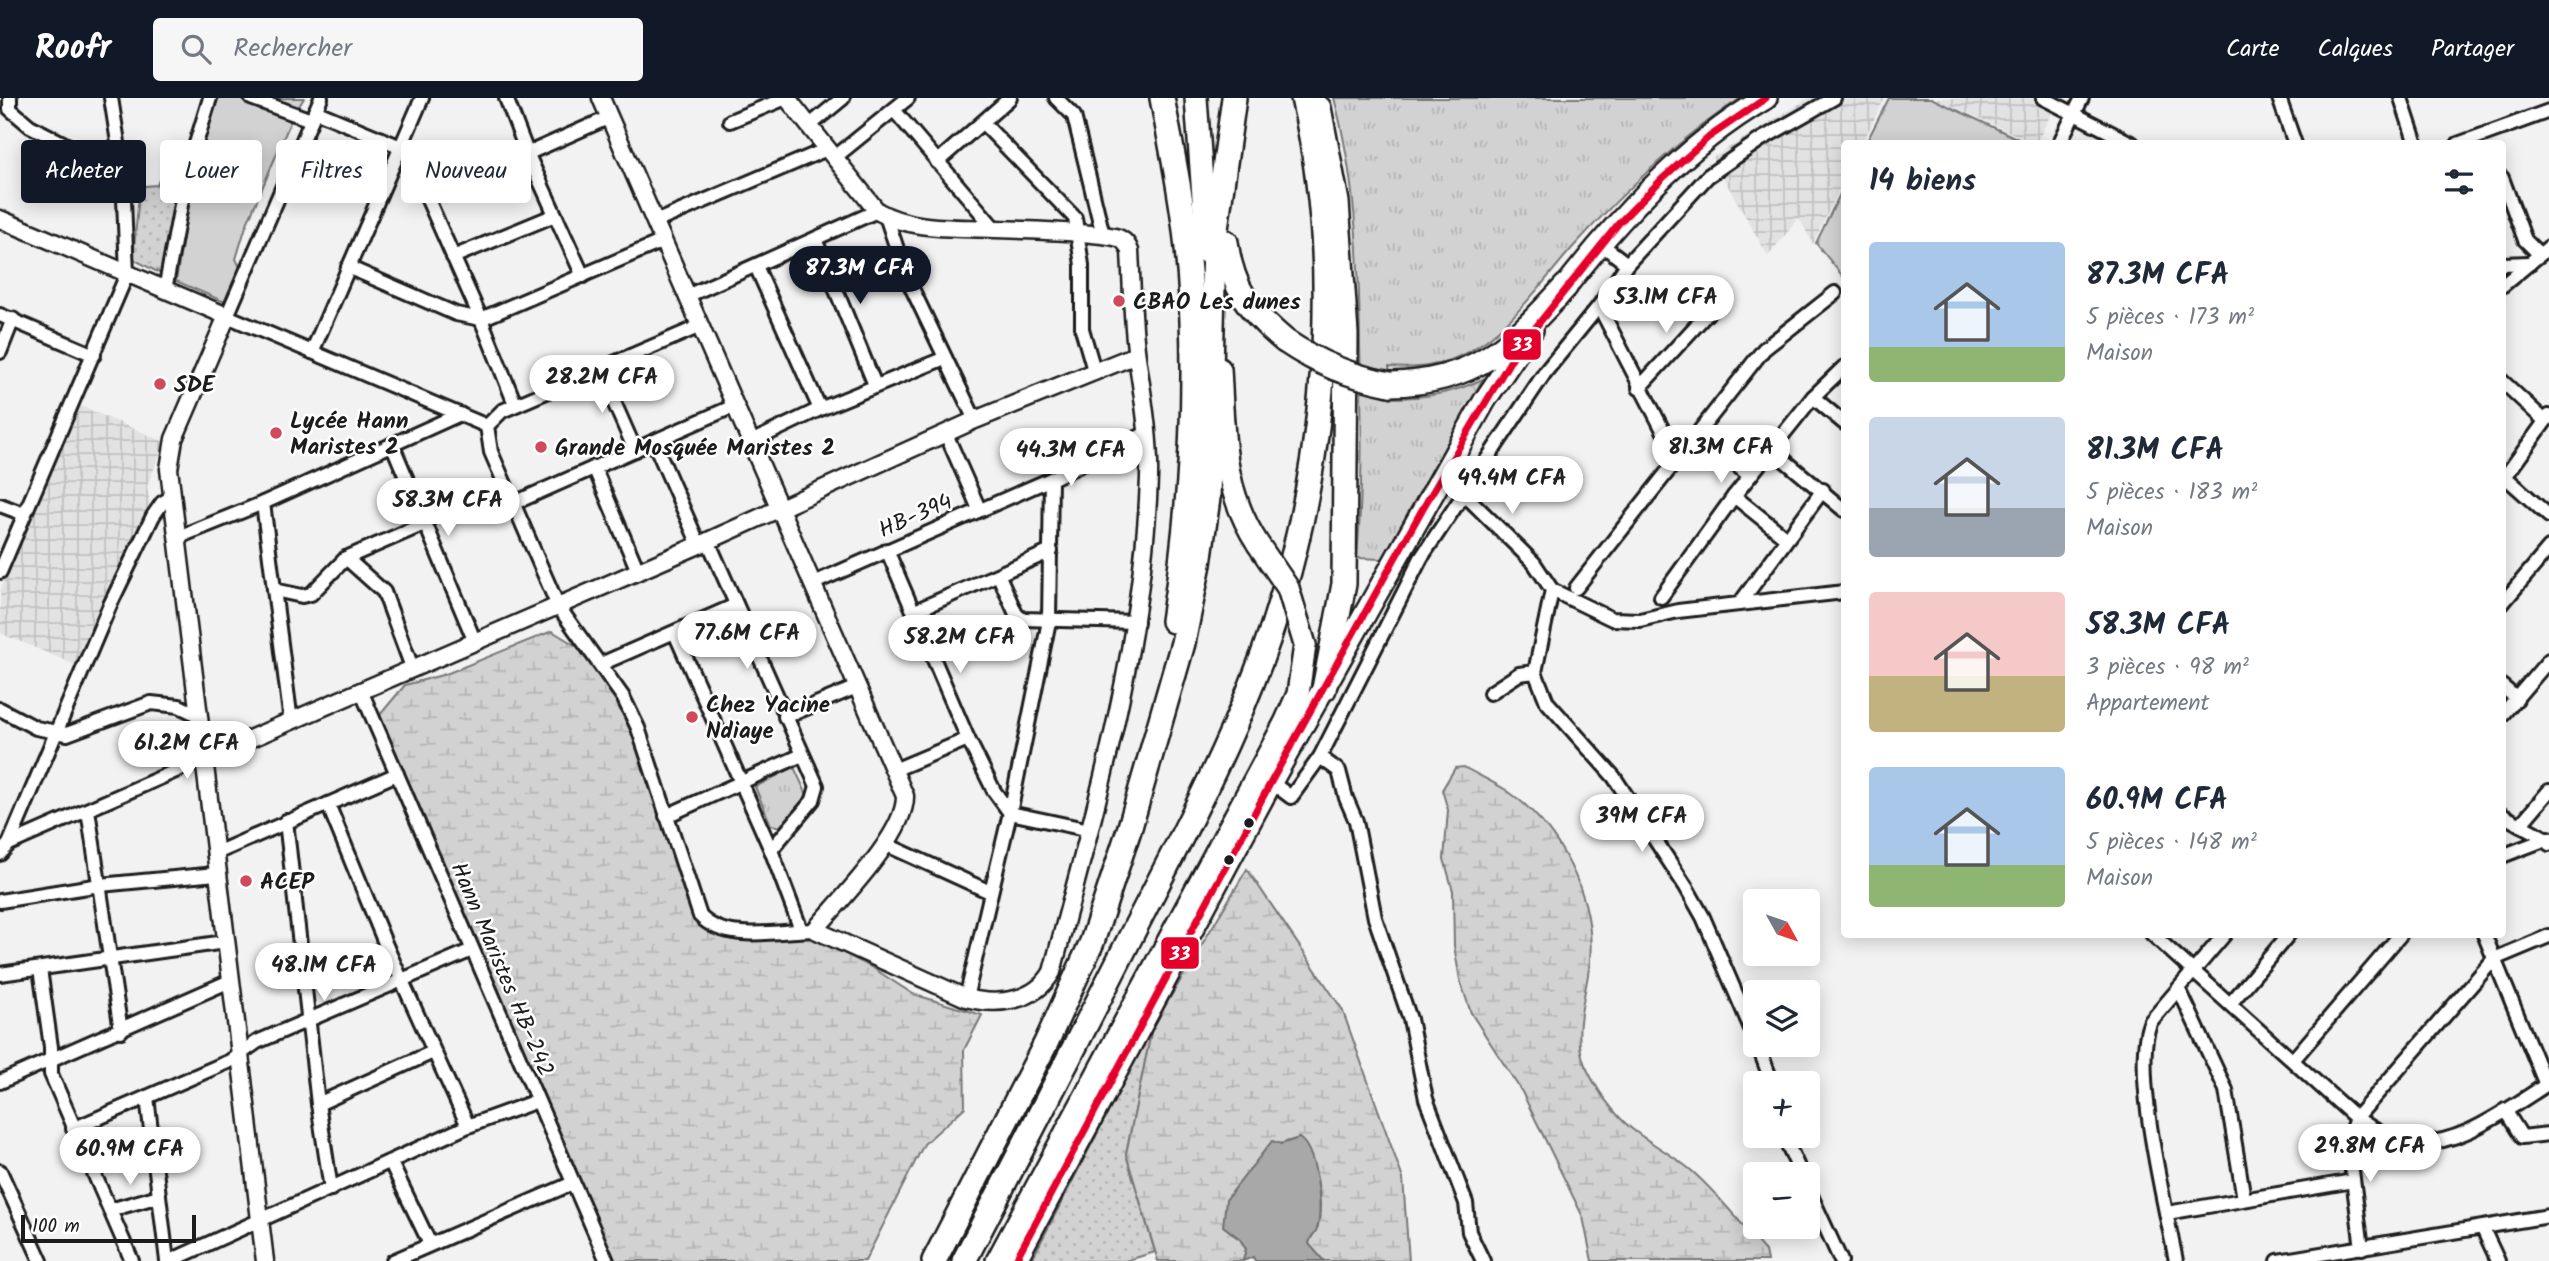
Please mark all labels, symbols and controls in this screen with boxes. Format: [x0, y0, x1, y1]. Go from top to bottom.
search box [153, 18, 643, 81]
text: Roofr [35, 23, 111, 76]
text: Rechercher [233, 28, 352, 70]
icon: search [177, 30, 215, 68]
text: Carte [2226, 30, 2280, 69]
text: Calques [2318, 30, 2393, 69]
text: Partager [2431, 30, 2514, 69]
chip: Acheter [21, 140, 146, 203]
chip: Louer [160, 140, 262, 203]
chip: Filtres [276, 140, 387, 203]
chip: Nouveau [401, 140, 531, 203]
text: 14 biens [1869, 158, 1976, 206]
icon: filters [2440, 163, 2478, 201]
pin: 87.3M CFA [780, 246, 940, 306]
text: 87.3M CFA [805, 251, 915, 287]
text: 87.3M CFA [2086, 252, 2229, 300]
icon: home [1925, 270, 2009, 354]
pin: 53.1M CFA [1586, 275, 1746, 335]
text: 53.1M CFA [1614, 280, 1718, 316]
place label: CBAO Les dunes [1133, 285, 1301, 321]
marker: CBAO Les dunes [1111, 293, 1127, 309]
text: 5 pièces · 173 m² [2086, 300, 2254, 336]
line badge: 33 [1502, 328, 1542, 361]
text: 33 [1511, 331, 1532, 361]
text: Maison [2086, 336, 2153, 372]
pin: 28.2M CFA [522, 356, 682, 415]
text: 28.2M CFA [545, 360, 659, 396]
place label: SDE [174, 368, 216, 404]
marker: SDE [152, 376, 168, 392]
place label: Lycée Hann Maristes 2 [290, 404, 409, 466]
marker: Lycée Hann Maristes 2 [268, 425, 284, 441]
pin: 81.3M CFA [1641, 426, 1801, 485]
text: 81.3M CFA [2086, 427, 2224, 475]
pin: 44.3M CFA [991, 428, 1151, 488]
text: 81.3M CFA [1668, 430, 1774, 466]
place label: Grande Mosquée Maristes 2 [555, 431, 835, 467]
text: 44.3M CFA [1016, 433, 1126, 469]
marker: Grande Mosquée Maristes 2 [533, 439, 549, 455]
icon: home [1925, 445, 2009, 529]
pin: 49.4M CFA [1432, 456, 1592, 516]
text: 49.4M CFA [1457, 461, 1567, 497]
text: 5 pièces · 183 m² [2086, 475, 2257, 511]
pin: 58.3M CFA [368, 478, 528, 538]
text: 58.3M CFA [393, 483, 503, 519]
street label: HB-394 [873, 485, 959, 549]
text: Maison [2086, 511, 2153, 547]
text: 58.3M CFA [2086, 602, 2230, 650]
pin: 77.6M CFA [667, 612, 827, 671]
text: 77.6M CFA [693, 616, 801, 652]
pin: 58.2M CFA [880, 616, 1040, 675]
text: 58.2M CFA [904, 620, 1016, 656]
icon: home [1925, 620, 2009, 704]
text: 3 pièces · 98 m² [2086, 650, 2249, 686]
text: Appartement [2086, 686, 2209, 722]
place label: Chez Yacine Ndiaye [706, 688, 830, 750]
marker: Chez Yacine Ndiaye [684, 709, 700, 725]
pin: 61.2M CFA [107, 722, 267, 781]
text: 61.2M CFA [134, 726, 240, 762]
text: 60.9M CFA [2086, 777, 2228, 825]
pin: 39M CFA [1577, 794, 1707, 854]
icon: home [1925, 795, 2009, 879]
text: 39M CFA [1596, 799, 1688, 835]
unlabelled marker [1242, 816, 1256, 830]
text: 5 pièces · 148 m² [2086, 825, 2257, 861]
unlabelled marker [1222, 853, 1236, 867]
street label: Hann Maristes HB-242 [440, 857, 563, 1083]
text: Maison [2086, 861, 2153, 897]
place label: ACEP [260, 865, 315, 901]
marker: ACEP [238, 873, 254, 889]
north arrow [1743, 889, 1820, 966]
map controls [1743, 889, 1820, 1239]
line badge: 33 [1160, 936, 1200, 970]
text: 33 [1169, 940, 1190, 970]
pin: 48.1M CFA [244, 944, 404, 1003]
text: 48.1M CFA [271, 948, 377, 984]
button: layers [1743, 980, 1820, 1057]
button: + [1743, 1071, 1820, 1148]
pin: 29.8M CFA [2290, 1124, 2450, 1184]
pin: 60.9M CFA [50, 1128, 210, 1187]
text: 29.8M CFA [2314, 1129, 2426, 1165]
text: 60.9M CFA [76, 1132, 184, 1168]
button: − [1743, 1162, 1820, 1239]
scale bar [21, 1212, 196, 1244]
text: 100 m [32, 1212, 80, 1242]

